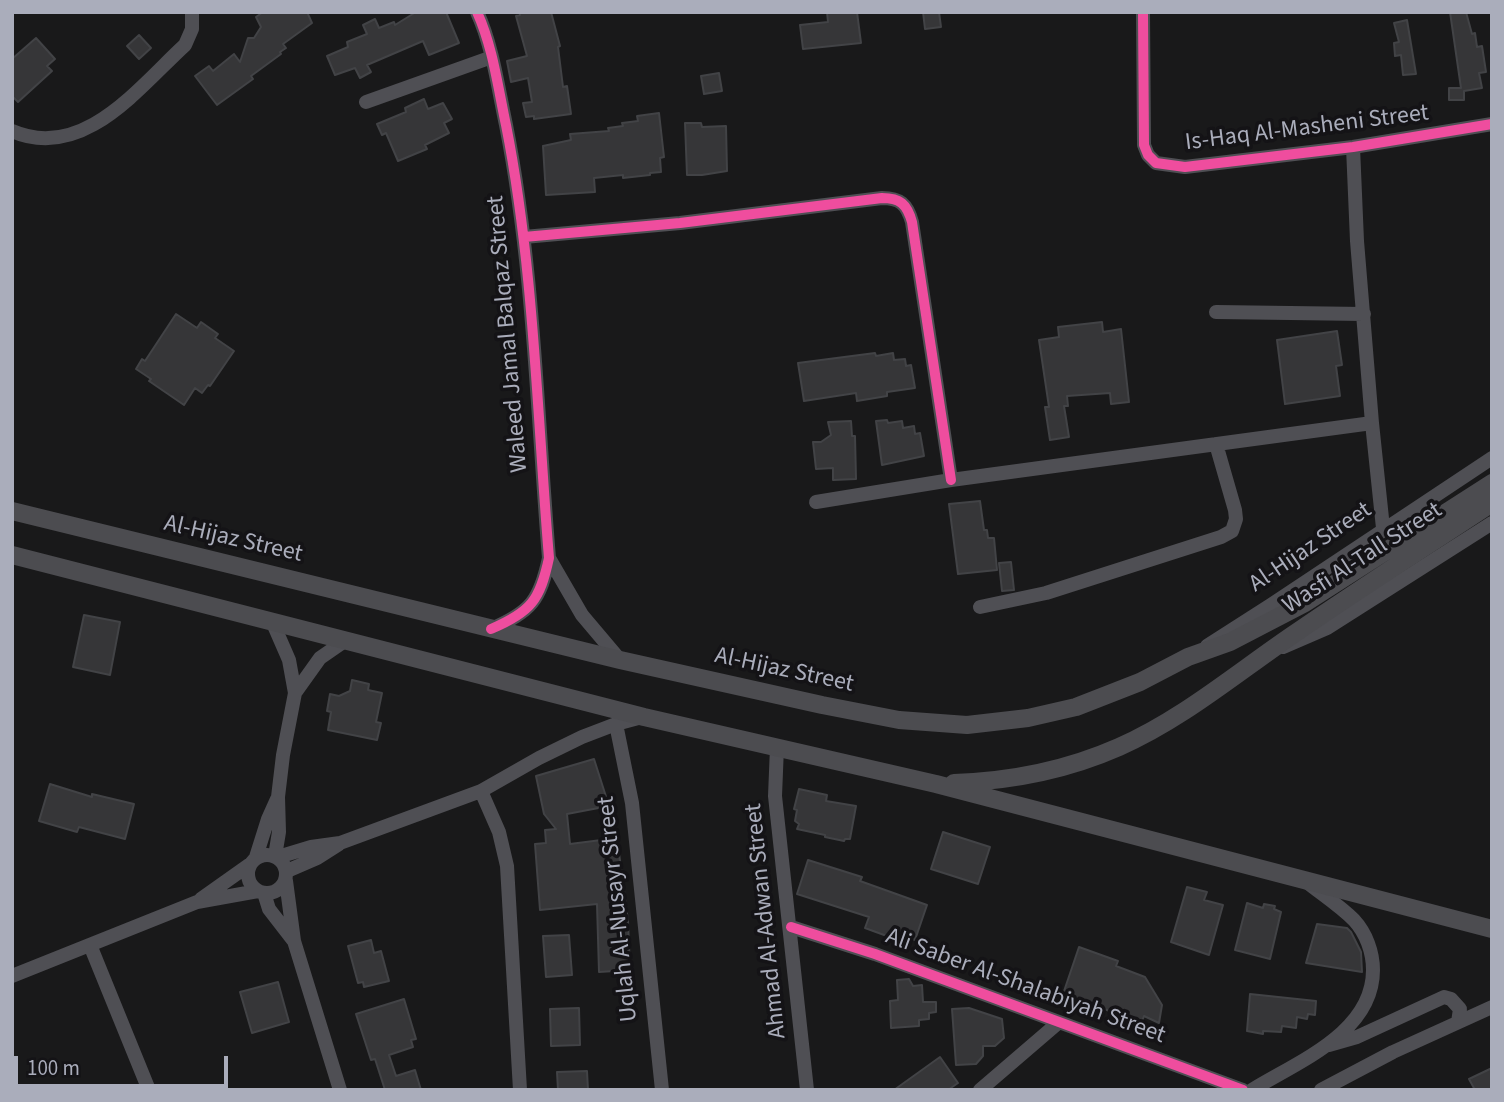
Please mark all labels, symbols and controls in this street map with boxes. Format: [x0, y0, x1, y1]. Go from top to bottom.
street label: Is-Haq Al-Masheni Street [1184, 100, 1430, 158]
street label: Waleed Jamal Balqaz Street [483, 194, 535, 474]
street label: Al-Hijaz Street [1244, 497, 1378, 599]
street label: Wasfi Al-Tall Street [1278, 497, 1448, 621]
street label: Al-Hijaz Street [161, 510, 305, 570]
street label: Al-Hijaz Street [712, 642, 856, 700]
street label: Uqlah Al-Nusayr Street [593, 795, 645, 1023]
street label: Ahmad Al-Adwan Street [740, 802, 794, 1040]
street label: Ali Saber Al-Shalabiyah Street [881, 923, 1169, 1051]
scale bar [18, 1042, 231, 1086]
text: 100 m [27, 1053, 80, 1083]

